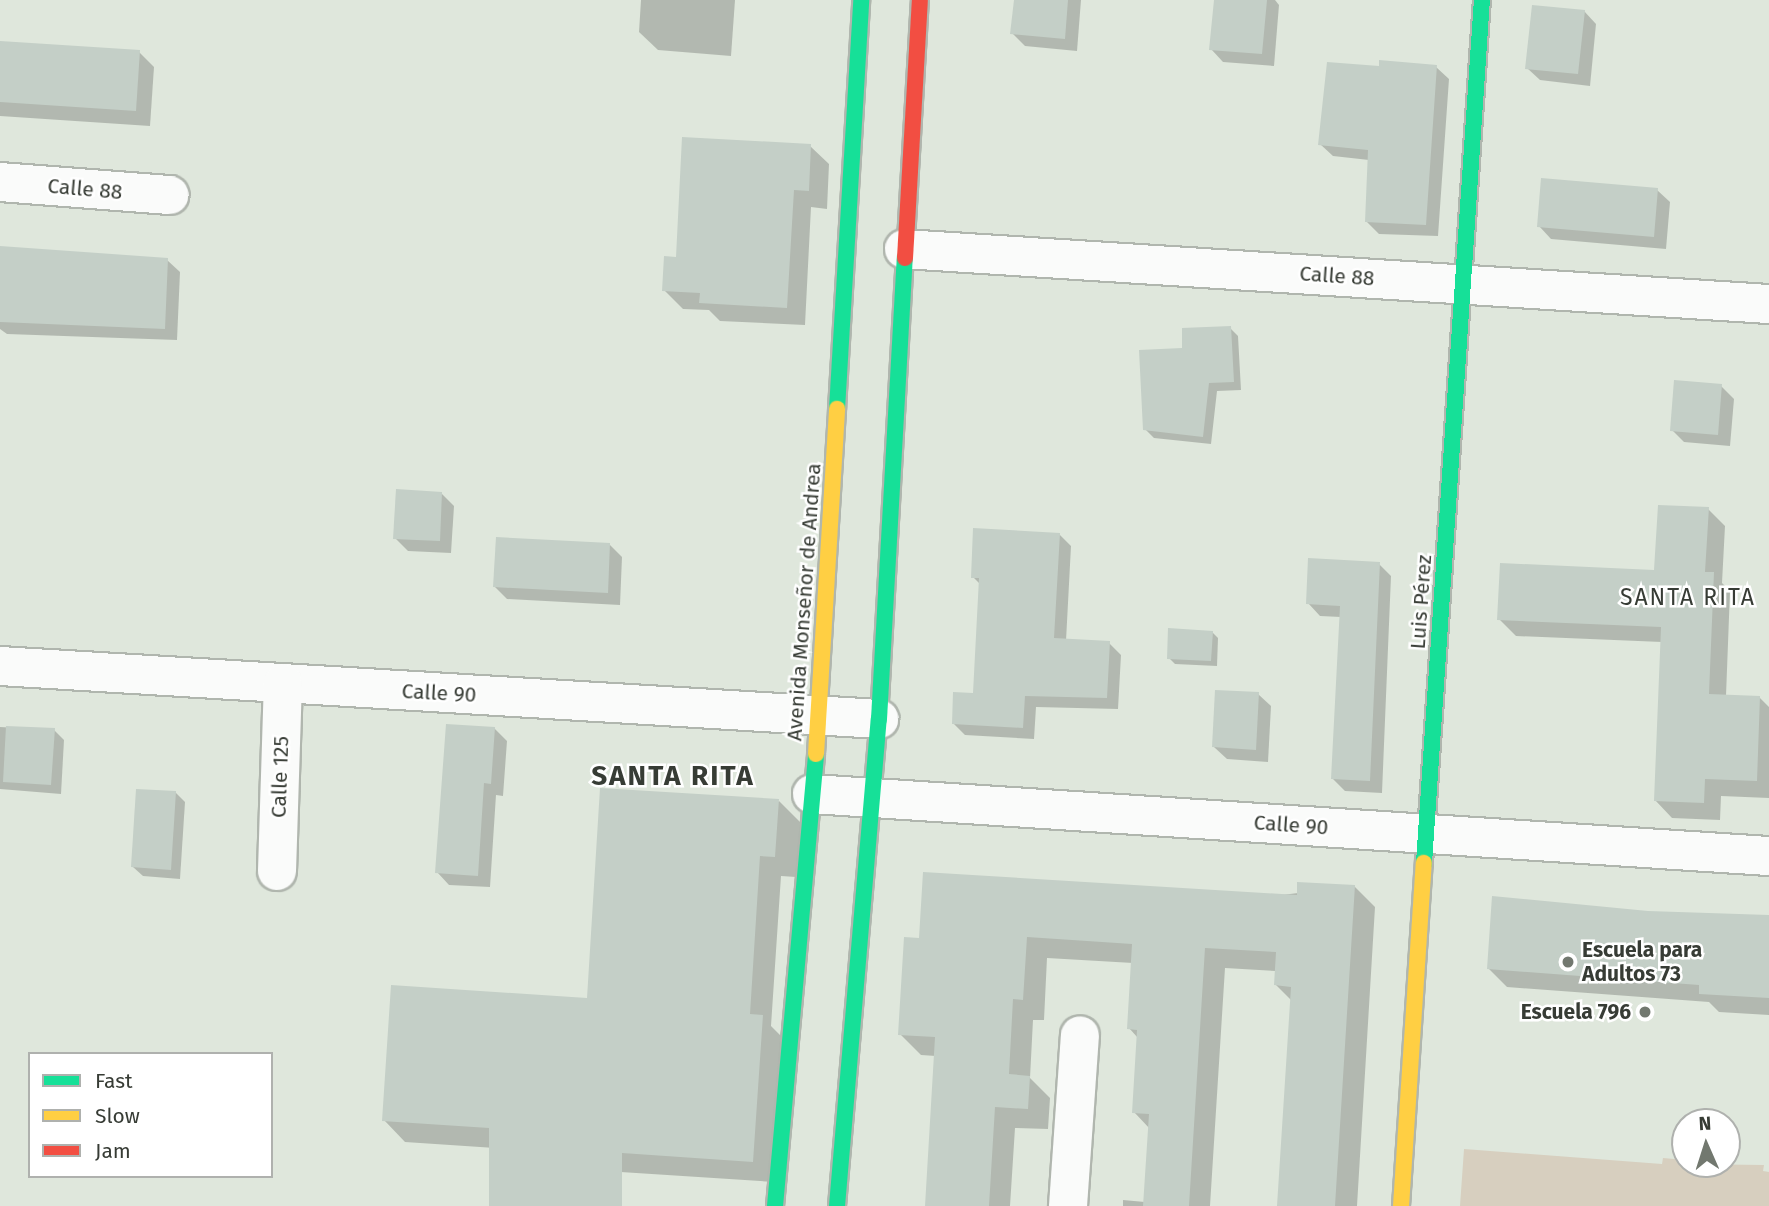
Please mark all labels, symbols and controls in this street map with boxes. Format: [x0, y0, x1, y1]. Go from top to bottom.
street label: Calle 88 [46, 173, 124, 205]
street label: Calle 88 [1299, 261, 1375, 291]
street label: Avenida Monseñor de Andrea [782, 462, 826, 742]
street label: Luis Pérez [1405, 554, 1437, 650]
district label: SANTA RITA [1621, 583, 1755, 611]
street label: Calle 90 [401, 678, 477, 708]
street label: Calle 125 [266, 736, 294, 818]
district label: SANTA RITA [592, 759, 754, 793]
street label: Calle 90 [1253, 810, 1329, 840]
place label: Escuela para Adultos 73 [1582, 937, 1702, 987]
marker: Escuela para Adultos 73 [1560, 954, 1576, 970]
place label: Escuela 796 [1521, 999, 1631, 1025]
marker: Escuela 796 [1637, 1004, 1653, 1020]
legend [28, 1052, 273, 1178]
text: Fast [95, 1068, 133, 1094]
text: Slow [95, 1103, 140, 1129]
north arrow [1671, 1108, 1741, 1178]
text: N [1698, 1112, 1712, 1135]
text: Jam [95, 1138, 131, 1164]

